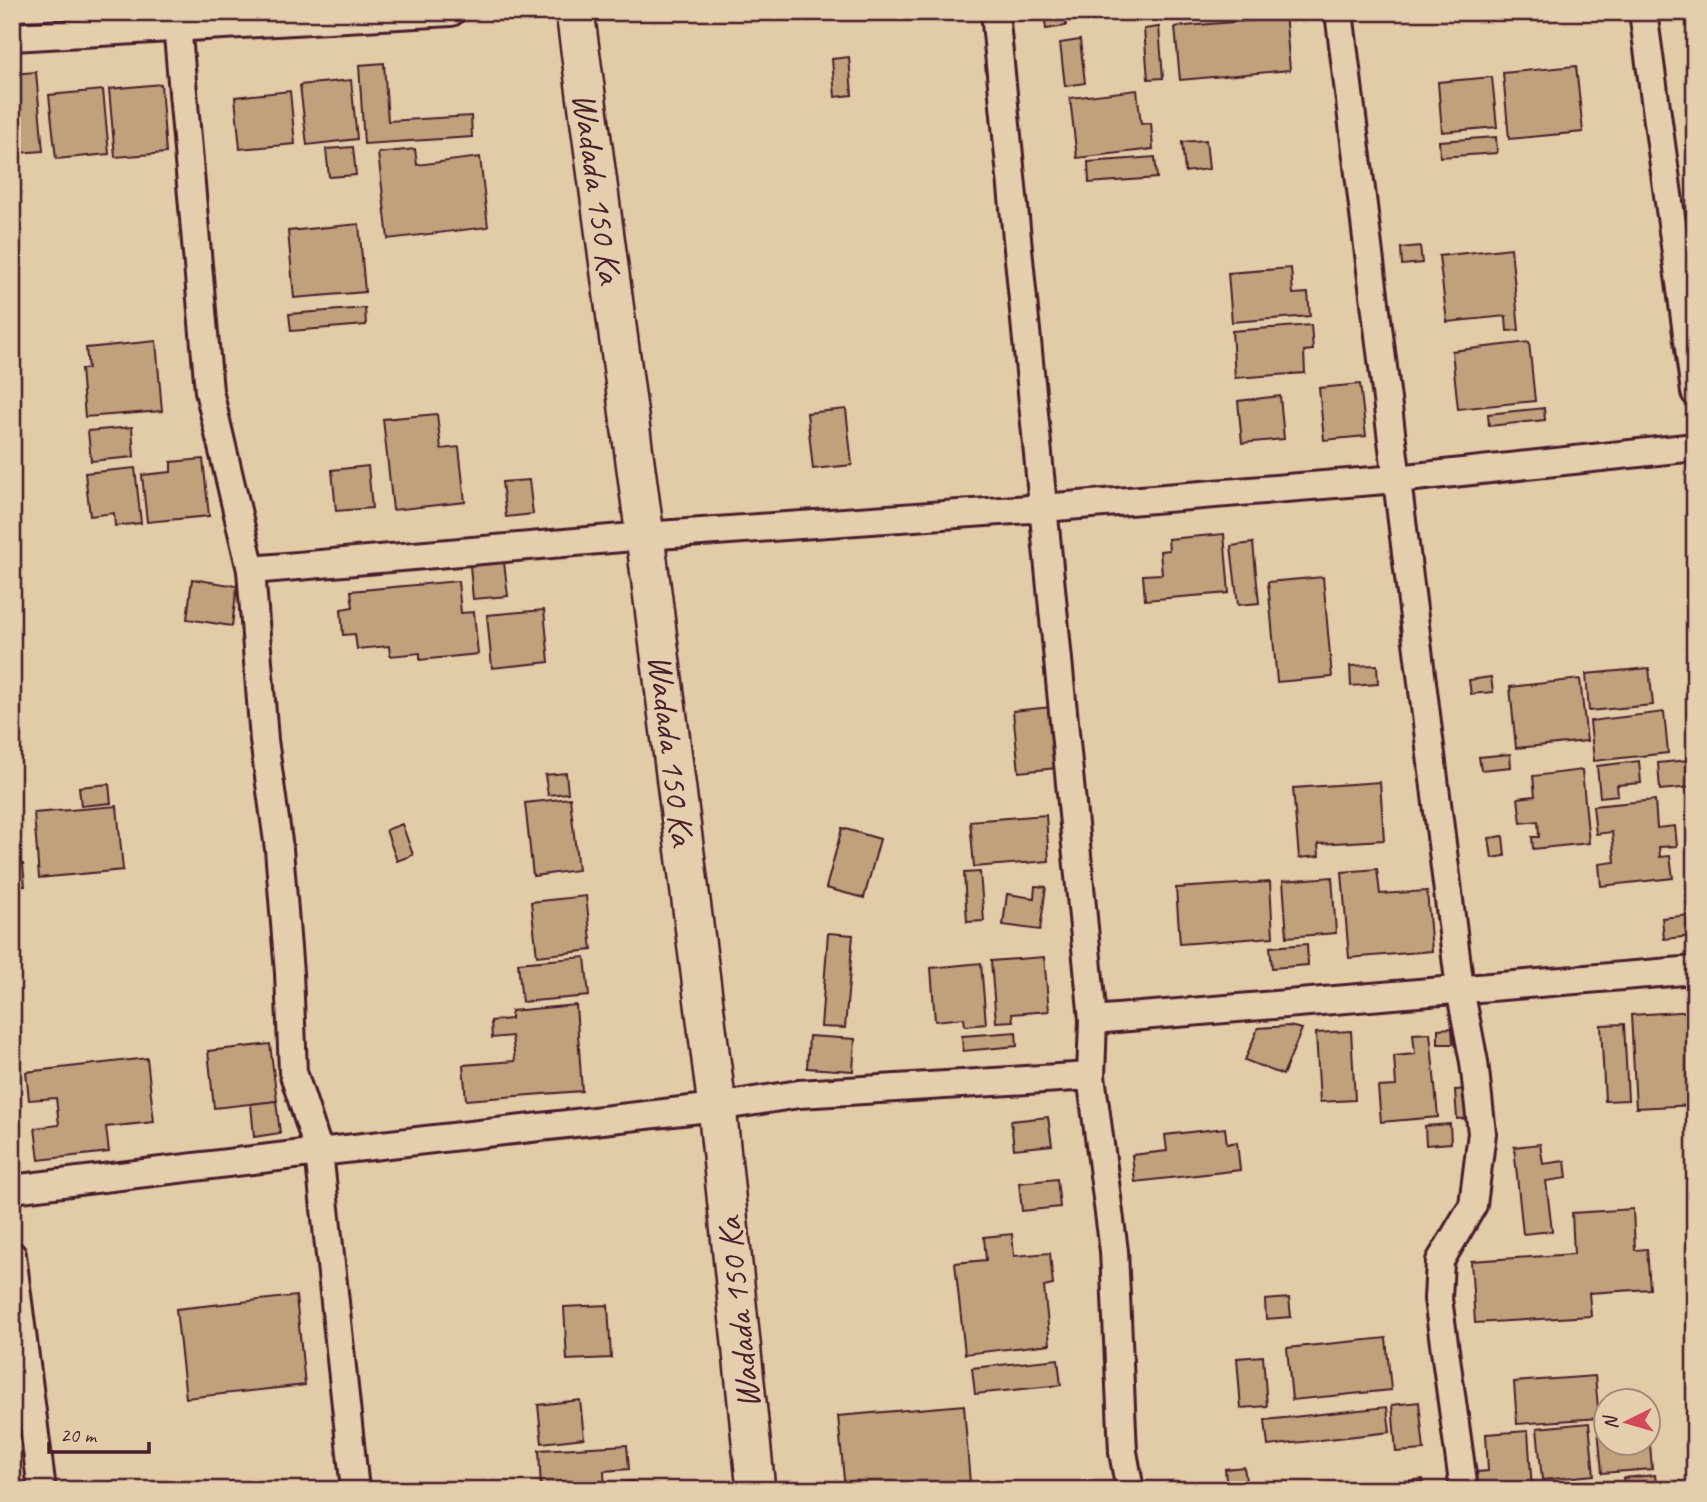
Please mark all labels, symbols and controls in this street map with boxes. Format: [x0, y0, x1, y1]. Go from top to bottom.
street label: Wadada 150 Ka [562, 90, 634, 289]
street label: Wadada 150 Ka [637, 652, 706, 851]
street label: Wadada 150 Ka [706, 1212, 771, 1411]
north arrow [1592, 1386, 1662, 1456]
scale bar [49, 1411, 149, 1455]
text: N [1598, 1413, 1624, 1430]
text: 20 m [60, 1422, 98, 1448]

